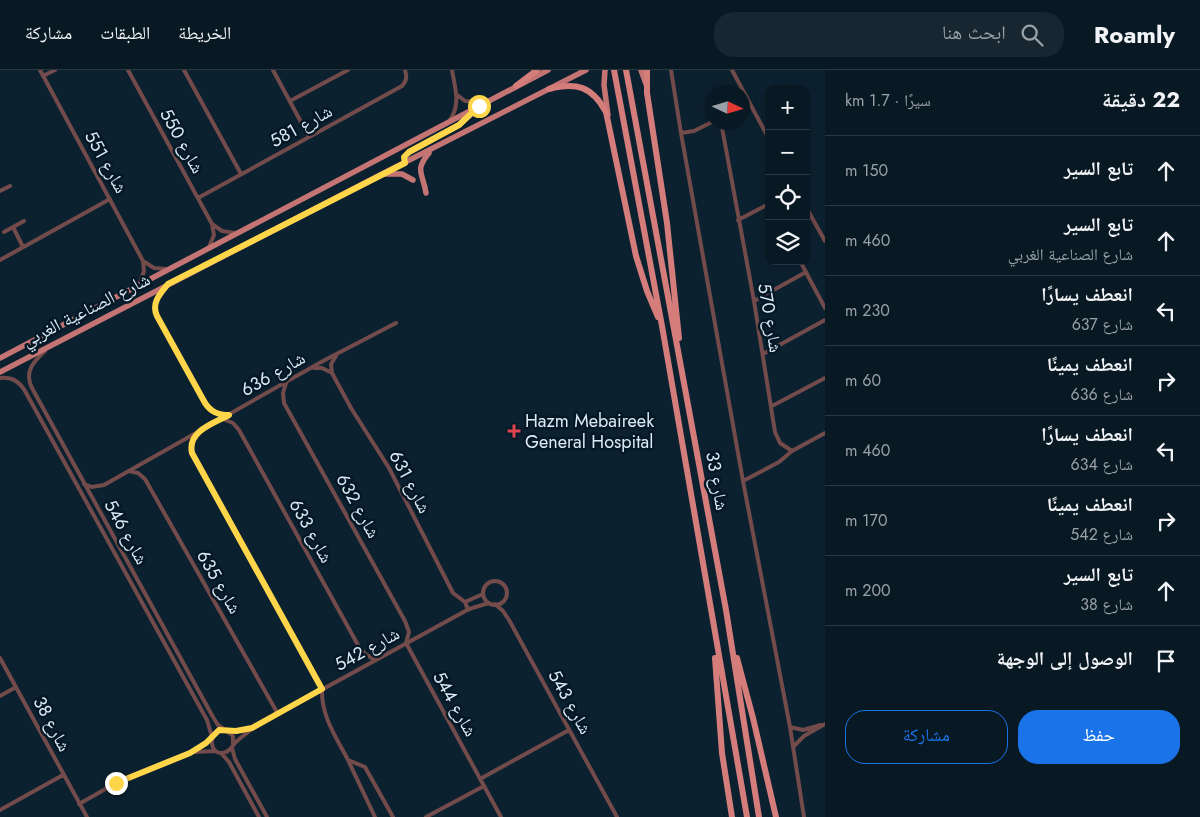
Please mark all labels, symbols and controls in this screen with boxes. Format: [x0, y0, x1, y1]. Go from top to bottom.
search box [714, 12, 1064, 57]
text: Roamly [1094, 17, 1175, 52]
text: ابحث هنا [942, 19, 1006, 46]
text: مشاركة [25, 20, 72, 46]
text: الطبقات [100, 20, 150, 46]
text: الخريطة [178, 20, 231, 46]
icon: search [1018, 21, 1046, 49]
north arrow [705, 85, 750, 130]
map controls [765, 85, 810, 265]
button: + [765, 85, 810, 130]
text: 22 دقيقة [1102, 85, 1180, 115]
text: سيرًا · 1.7 km [845, 89, 931, 112]
route start [468, 95, 491, 118]
street label: شارع 581 [265, 98, 337, 154]
street label: شارع 550 [153, 104, 211, 178]
street label: شارع 551 [78, 126, 134, 198]
button: − [765, 130, 810, 175]
text: تابع السير [1064, 155, 1133, 182]
icon: ahead [1152, 157, 1180, 185]
text: 150 m [845, 159, 888, 182]
button: locate [765, 175, 810, 220]
text: تابع السير [1064, 211, 1133, 238]
button: layers [765, 220, 810, 265]
icon: ahead [1152, 227, 1180, 255]
text: 460 m [845, 229, 890, 252]
text: شارع الصناعية الغربي [1008, 243, 1133, 266]
street label: شارع الصناعية الغربي [17, 266, 155, 355]
street label: شارع 570 [751, 281, 789, 355]
text: انعطف يسارًا [1041, 281, 1133, 308]
icon: left [1152, 297, 1180, 325]
text: 230 m [845, 299, 890, 322]
text: شارع 637 [1072, 313, 1133, 336]
street label: شارع 636 [236, 345, 310, 403]
text: انعطف يمينًا [1047, 351, 1133, 378]
icon: right [1152, 367, 1180, 395]
text: 60 m [845, 369, 881, 392]
text: شارع 636 [1071, 383, 1133, 406]
place label: Hazm Mebaireek General Hospital [525, 408, 654, 455]
text: انعطف يسارًا [1041, 421, 1133, 448]
marker: Hazm Mebaireek General Hospital [507, 424, 521, 438]
icon: left [1152, 437, 1180, 465]
text: 460 m [845, 439, 890, 462]
street label: شارع 631 [383, 446, 437, 518]
street label: شارع 33 [699, 450, 735, 512]
text: شارع 634 [1071, 453, 1133, 476]
street label: شارع 632 [330, 469, 386, 543]
text: انعطف يمينًا [1047, 491, 1133, 518]
street label: شارع 633 [283, 494, 339, 568]
street label: شارع 546 [98, 495, 154, 569]
icon: right [1152, 507, 1180, 535]
text: 170 m [845, 509, 888, 532]
text: شارع 542 [1070, 523, 1133, 546]
street label: شارع 635 [190, 545, 248, 619]
text: تابع السير [1064, 561, 1133, 588]
icon: ahead [1152, 577, 1180, 605]
text: 200 m [845, 579, 891, 602]
text: شارع 38 [1080, 593, 1133, 616]
street label: شارع 542 [330, 621, 404, 677]
text: الوصول إلى الوجهة [997, 645, 1133, 672]
icon: arrive [1152, 647, 1180, 675]
street label: شارع 543 [542, 665, 598, 739]
street label: شارع 544 [426, 667, 484, 741]
street label: شارع 38 [27, 692, 77, 756]
button: مشاركة [845, 710, 1008, 764]
button: حفظ [1018, 710, 1180, 764]
route end [105, 772, 128, 795]

